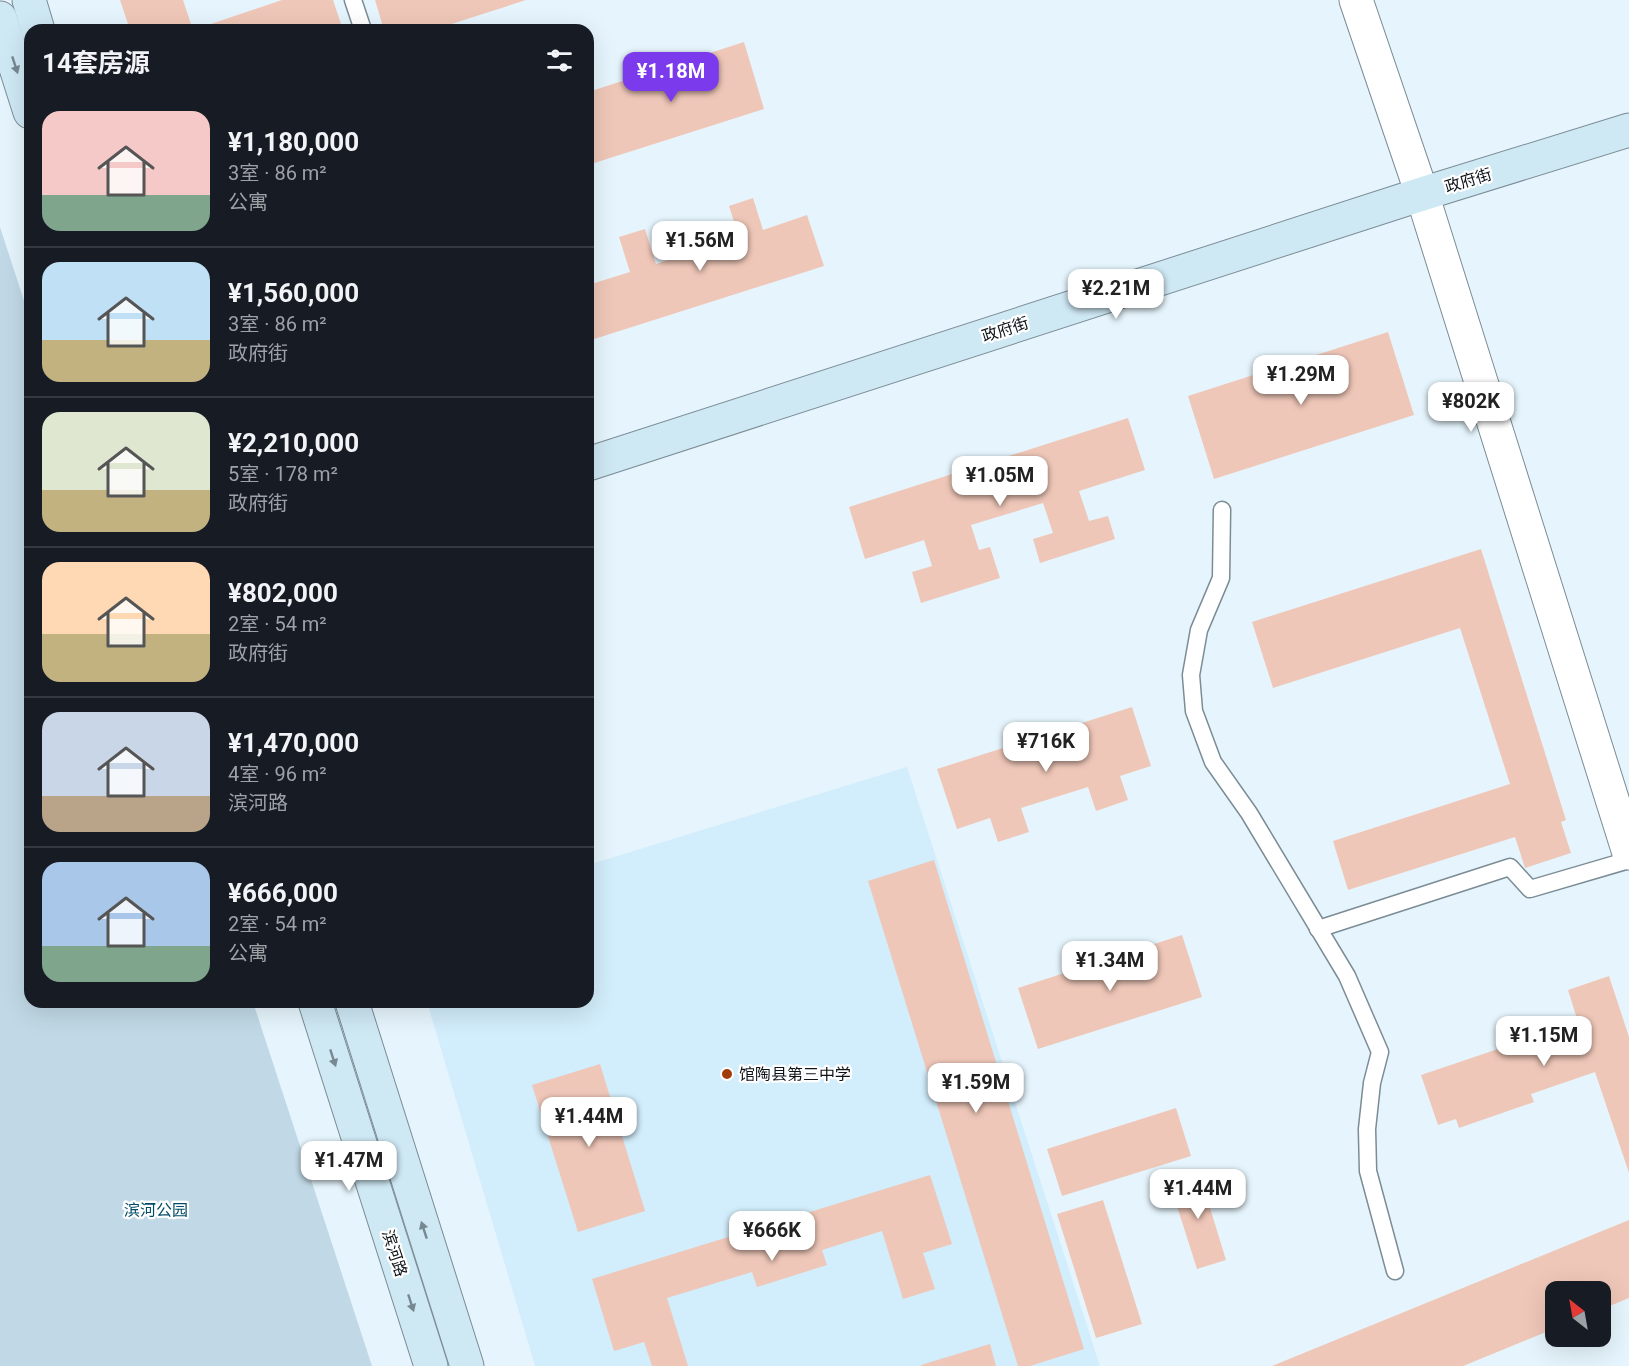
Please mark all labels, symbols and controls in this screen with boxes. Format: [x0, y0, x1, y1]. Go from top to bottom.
icon: filters [543, 44, 576, 77]
text: 14套房源 [42, 48, 150, 78]
pin: ¥1.18M [622, 52, 720, 103]
one-way arrow [11, 56, 20, 74]
text: ¥1.18M [637, 59, 705, 83]
text: ¥1,180,000 [228, 127, 359, 157]
icon: home [90, 135, 162, 207]
text: 3室 · 86 m² [228, 161, 327, 185]
street label: 政府街 [1442, 164, 1494, 197]
text: 公寓 [228, 190, 268, 214]
pin: ¥1.56M [651, 221, 749, 272]
text: ¥1.56M [666, 228, 734, 252]
pin: ¥2.21M [1067, 269, 1165, 320]
text: ¥2.21M [1082, 276, 1150, 300]
text: ¥1,560,000 [228, 278, 359, 308]
icon: home [90, 286, 162, 358]
text: 3室 · 86 m² [228, 312, 327, 336]
street label: 政府街 [979, 313, 1031, 346]
text: 政府街 [228, 341, 288, 365]
pin: ¥1.29M [1252, 355, 1350, 406]
text: ¥1.29M [1267, 362, 1335, 386]
pin: ¥802K [1429, 382, 1513, 433]
text: ¥802K [1442, 389, 1500, 413]
text: ¥2,210,000 [228, 428, 359, 458]
icon: home [90, 436, 162, 508]
pin: ¥1.05M [951, 456, 1049, 507]
text: 5室 · 178 m² [228, 462, 338, 486]
text: ¥1.05M [966, 463, 1034, 487]
text: 政府街 [228, 491, 288, 515]
text: ¥802,000 [228, 578, 338, 608]
icon: home [90, 586, 162, 658]
text: 2室 · 54 m² [228, 612, 327, 636]
text: 政府街 [228, 641, 288, 665]
pin: ¥716K [1004, 722, 1088, 773]
text: ¥1,470,000 [228, 728, 359, 758]
text: ¥716K [1017, 729, 1075, 753]
icon: home [90, 736, 162, 808]
text: 4室 · 96 m² [228, 762, 327, 786]
text: 滨河路 [228, 791, 288, 815]
text: ¥666,000 [228, 878, 338, 908]
icon: home [90, 886, 162, 958]
text: 2室 · 54 m² [228, 912, 327, 936]
text: 公寓 [228, 941, 268, 965]
pin: ¥1.34M [1061, 941, 1159, 992]
text: ¥1.34M [1076, 948, 1144, 972]
pin: ¥1.15M [1495, 1016, 1593, 1067]
text: ¥1.15M [1510, 1023, 1578, 1047]
one-way arrow [329, 1049, 338, 1067]
pin: ¥1.59M [927, 1063, 1025, 1114]
place label: 馆陶县第三中学 [739, 1065, 851, 1084]
marker: 馆陶县第三中学 [720, 1067, 734, 1081]
text: ¥1.59M [942, 1070, 1010, 1094]
pin: ¥1.44M [540, 1097, 638, 1148]
text: ¥1.44M [555, 1104, 623, 1128]
pin: ¥1.47M [300, 1141, 398, 1192]
text: ¥1.47M [315, 1148, 383, 1172]
pin: ¥1.44M [1149, 1169, 1247, 1220]
text: ¥1.44M [1164, 1176, 1232, 1200]
park label: 滨河公园 [124, 1201, 188, 1220]
pin: ¥666K [730, 1211, 814, 1262]
text: ¥666K [743, 1218, 801, 1242]
one-way arrow [419, 1221, 428, 1239]
street label: 滨河路 [378, 1227, 411, 1279]
north arrow [1545, 1281, 1611, 1347]
map controls [1545, 1281, 1611, 1347]
one-way arrow [407, 1294, 417, 1312]

